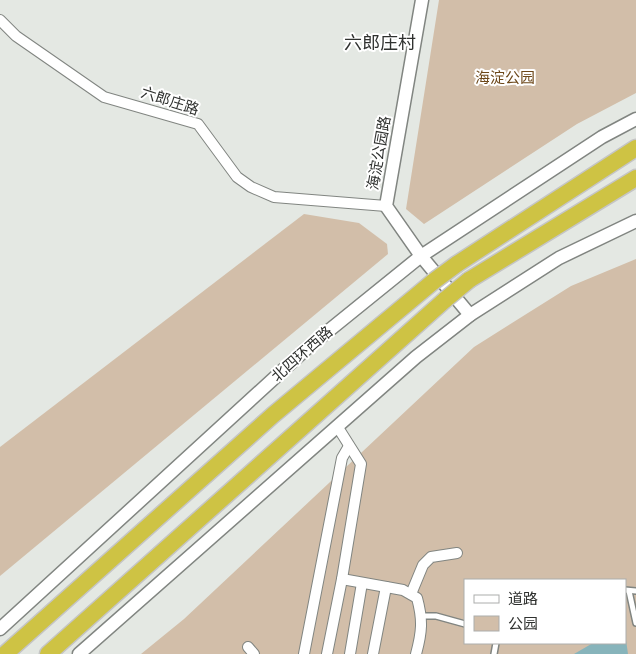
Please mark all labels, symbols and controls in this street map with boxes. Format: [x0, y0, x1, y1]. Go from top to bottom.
district label: 六郎庄村 [344, 31, 416, 55]
park label: 海淀公园 [475, 68, 535, 88]
street label: 六郎庄路 [138, 82, 202, 120]
street label: 海淀公园路 [363, 114, 395, 192]
street label: 北四环西路 [267, 322, 337, 386]
legend [464, 579, 626, 644]
text: 道路 [508, 589, 538, 609]
text: 公园 [508, 614, 538, 634]

